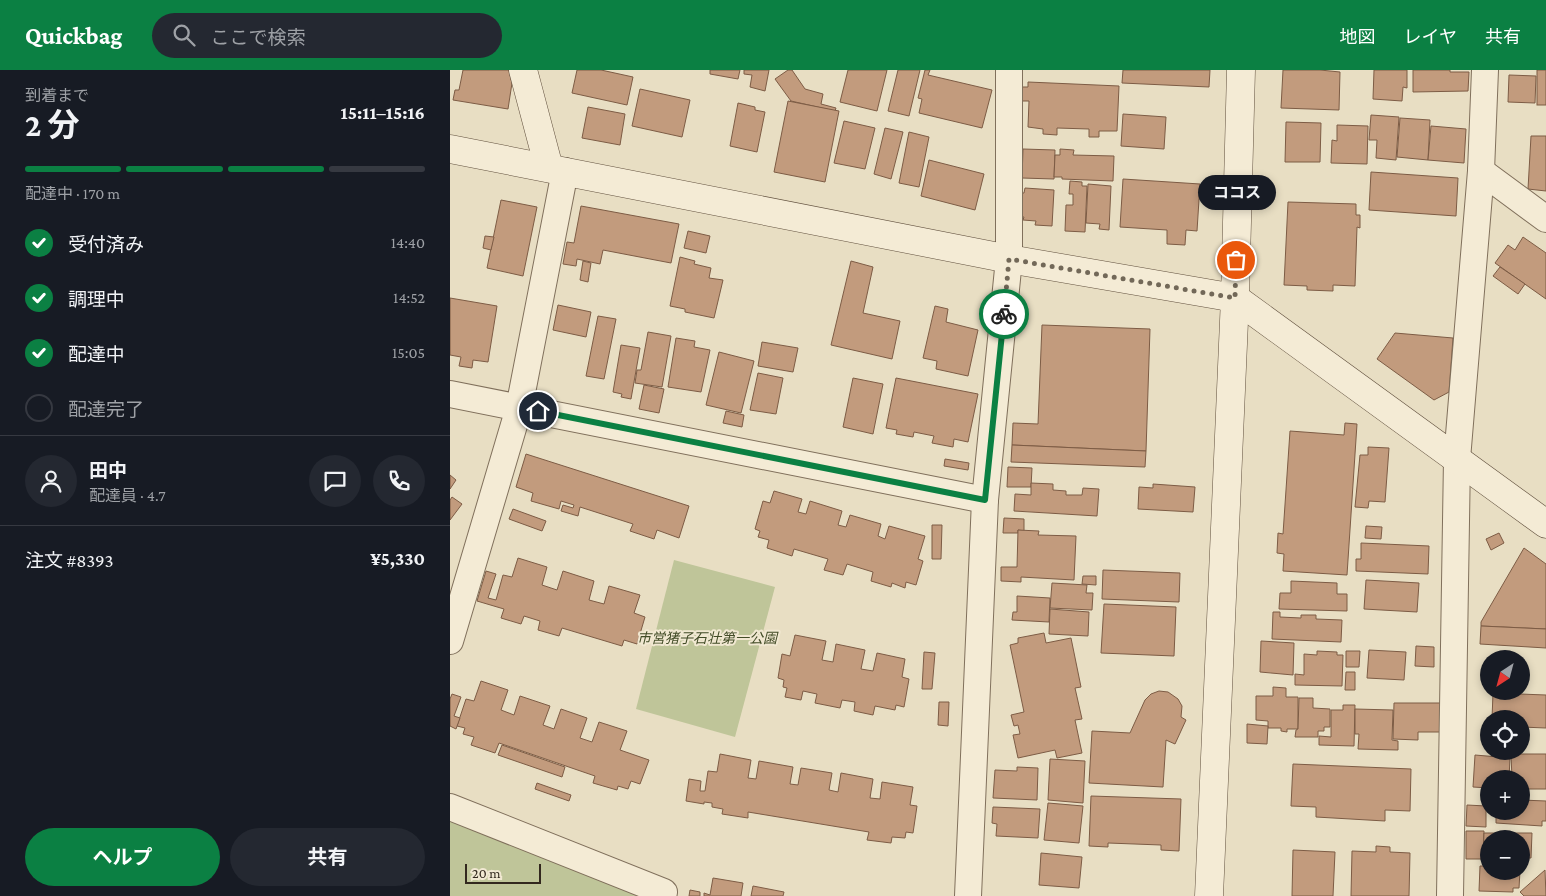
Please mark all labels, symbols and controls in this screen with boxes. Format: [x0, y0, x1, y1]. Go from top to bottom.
search box [152, 13, 502, 58]
icon: search [170, 21, 198, 49]
text: Quickbag [25, 22, 122, 49]
text: ここで検索 [210, 27, 306, 48]
text: 地図 [1340, 27, 1376, 47]
text: レイヤ [1404, 27, 1457, 47]
text: 共有 [1485, 27, 1521, 47]
text: 到着まで [25, 87, 89, 104]
text: 15:11–15:16 [341, 102, 425, 123]
text: 2 分 [25, 107, 79, 143]
callout: ココス [1197, 175, 1275, 210]
text: ココス [1213, 184, 1261, 201]
text: 配達中 · 170 m [25, 185, 120, 202]
icon: check [25, 229, 53, 257]
text: 受付済み [68, 234, 144, 255]
text: 14:40 [391, 234, 425, 251]
pin [1215, 239, 1257, 281]
icon: bag [1222, 246, 1250, 274]
icon: check [25, 284, 53, 312]
text: 調理中 [68, 289, 125, 310]
text: 14:52 [393, 289, 425, 306]
courier [979, 289, 1029, 339]
icon: bike [990, 300, 1018, 328]
icon: check [25, 339, 53, 367]
text: 配達中 [68, 344, 125, 365]
text: 15:05 [392, 344, 425, 361]
pin [517, 390, 559, 432]
icon: home [524, 397, 552, 425]
text: 配達完了 [68, 399, 144, 420]
button: person [25, 455, 77, 507]
button: chat [309, 455, 361, 507]
button: phone [373, 455, 425, 507]
text: 田中 [89, 460, 127, 481]
text: 配達員 · 4.7 [89, 487, 166, 504]
text: ¥5,330 [370, 548, 425, 569]
text: 注文 #8393 [25, 550, 114, 571]
park label: 市営猪子石壮第一公園 [637, 630, 779, 646]
north arrow [1480, 650, 1530, 700]
map controls [1480, 650, 1530, 880]
button: locate [1480, 710, 1530, 760]
button: + [1480, 770, 1530, 820]
button: ヘルプ [25, 828, 220, 886]
button: 共有 [230, 828, 425, 886]
button: − [1480, 830, 1530, 880]
scale bar [465, 861, 541, 884]
text: 20 m [472, 865, 500, 881]

